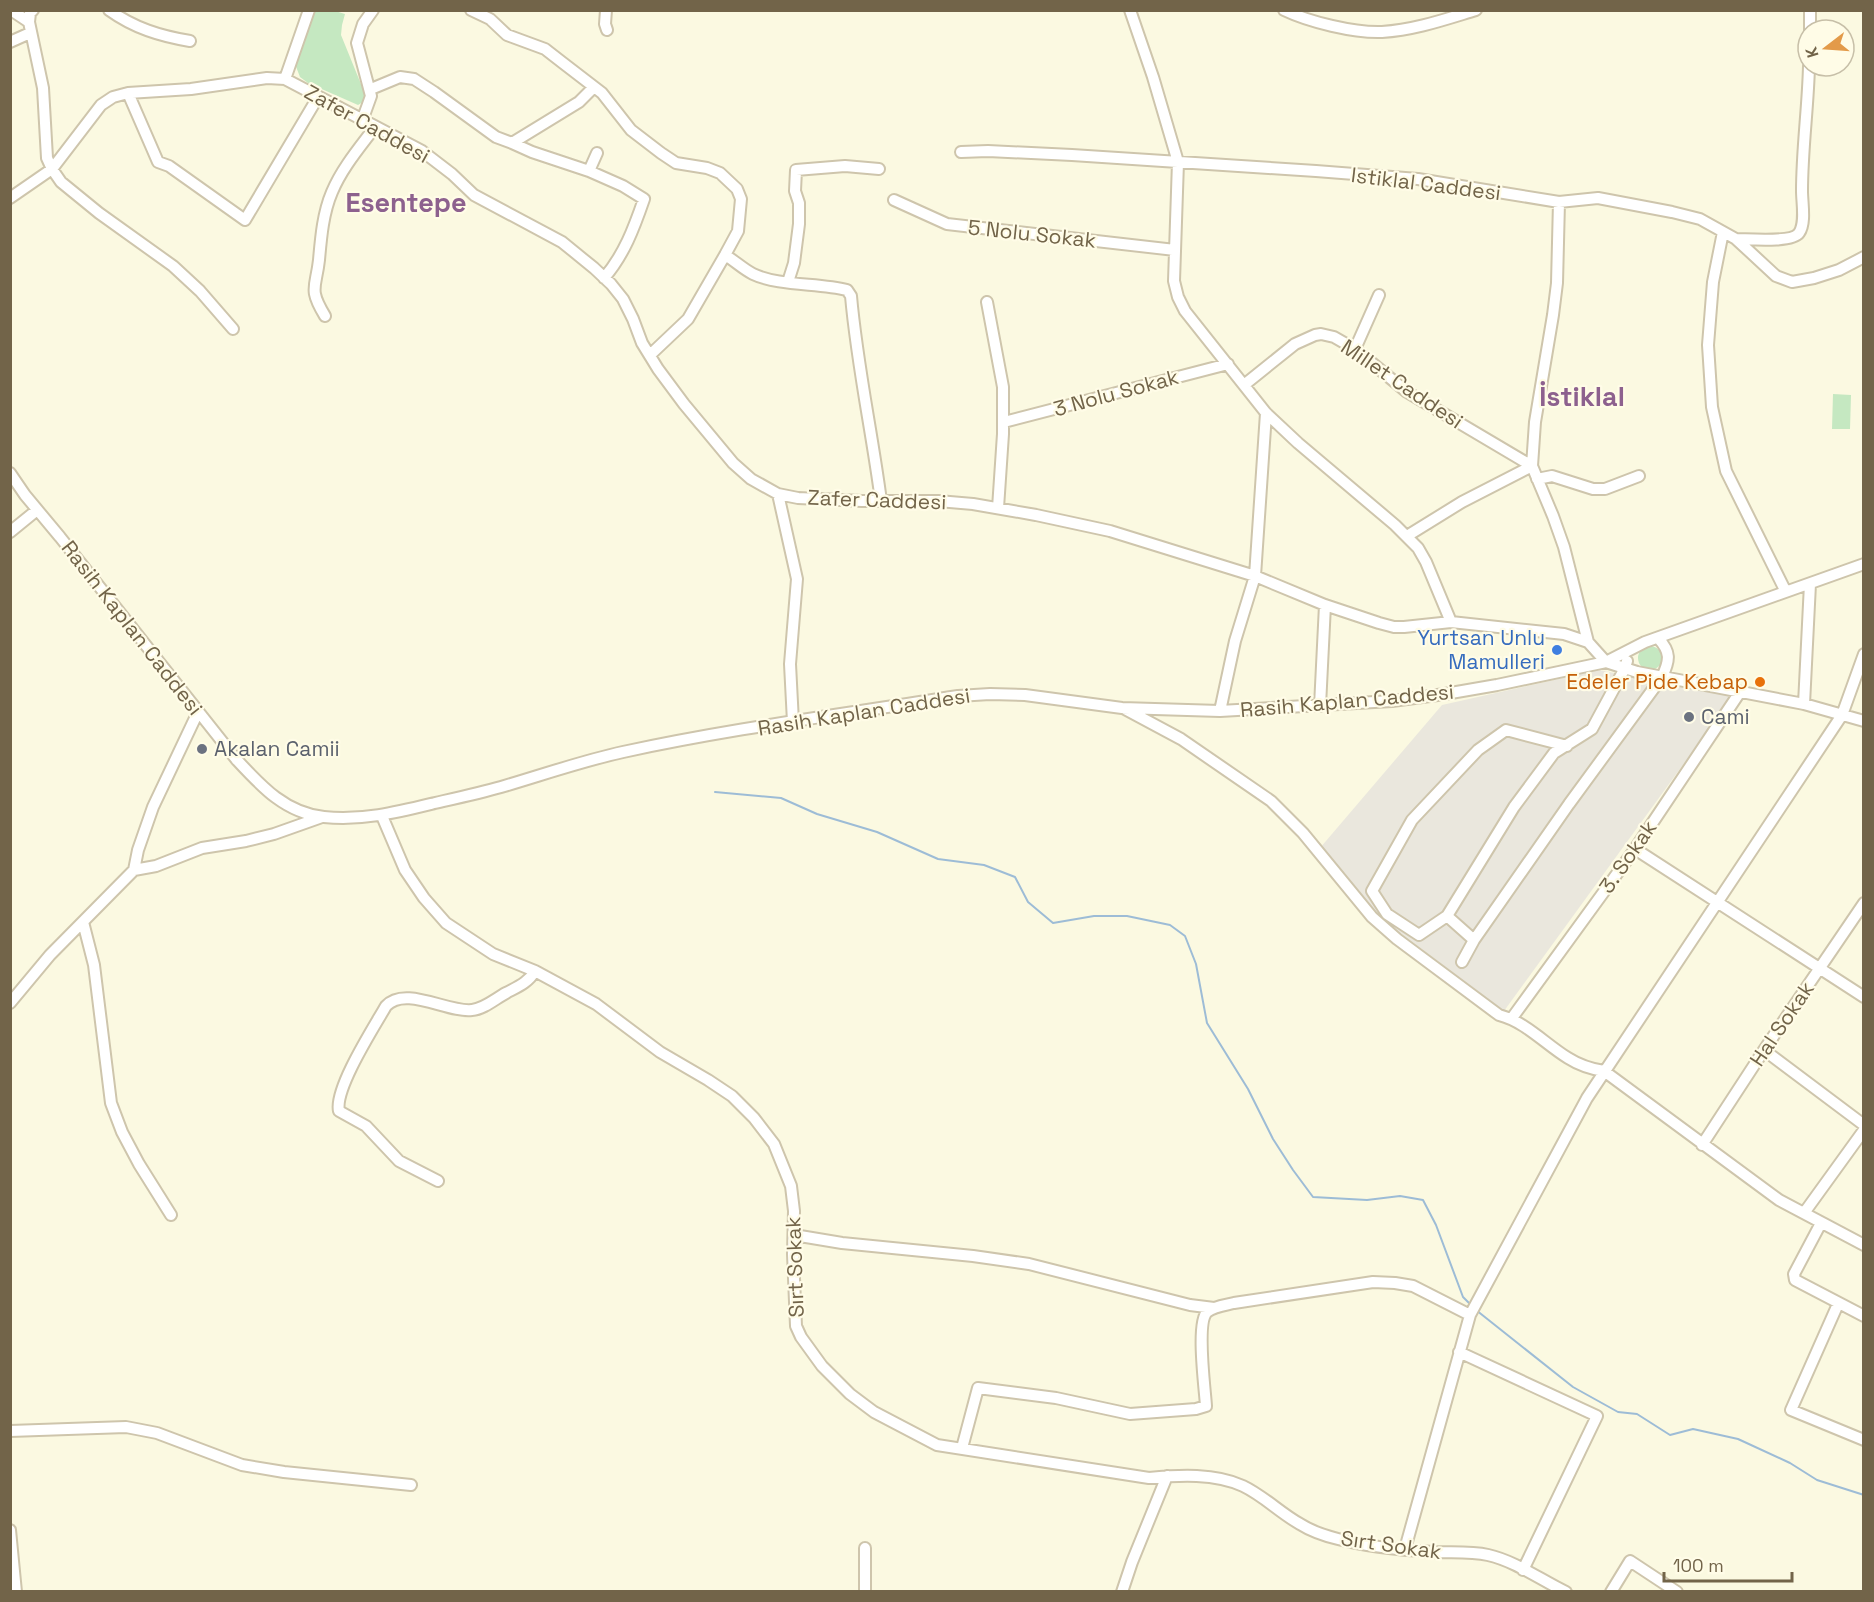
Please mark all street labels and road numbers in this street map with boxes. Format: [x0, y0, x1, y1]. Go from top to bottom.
street label: Zafer Caddesi [300, 78, 435, 169]
street label: Istiklal Caddesi [1350, 161, 1503, 206]
street label: 5 Nolu Sokak [967, 213, 1097, 254]
street label: Millet Caddesi [1336, 333, 1469, 434]
street label: 3 Nolu Sokak [1050, 363, 1182, 422]
street label: Zafer Caddesi [807, 484, 947, 515]
street label: Rasih Kaplan Caddesi [56, 535, 209, 721]
street label: Rasih Kaplan Caddesi [1239, 678, 1455, 723]
street label: Rasih Kaplan Caddesi [756, 681, 972, 742]
street label: 3. Sokak [1593, 815, 1662, 898]
street label: Hal Sokak [1743, 976, 1820, 1071]
street label: Sırt Sokak [779, 1216, 810, 1318]
street label: Sırt Sokak [1339, 1524, 1443, 1565]

